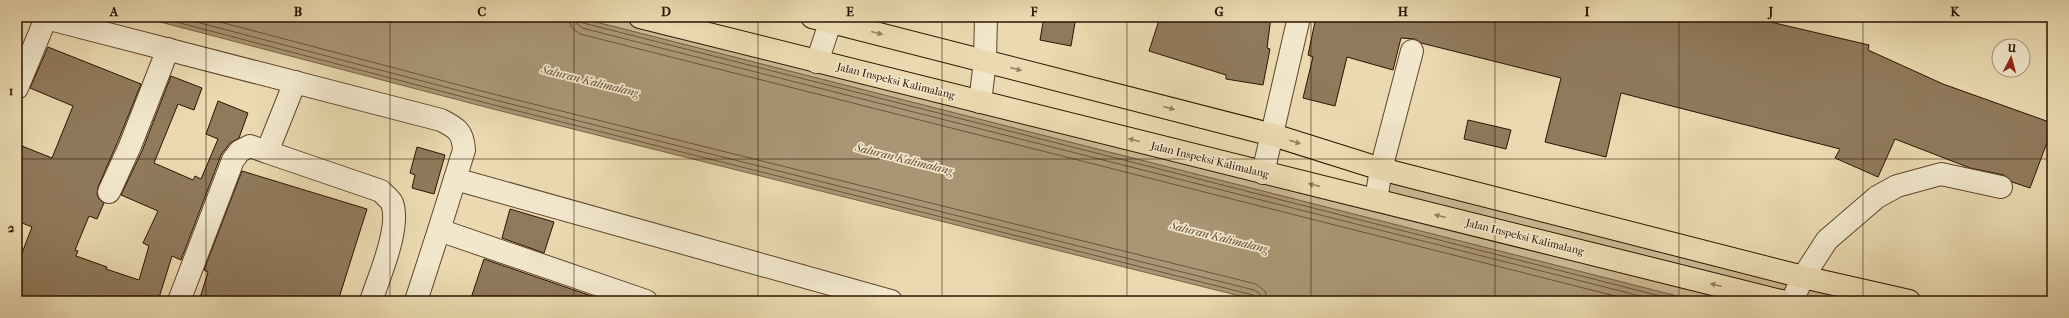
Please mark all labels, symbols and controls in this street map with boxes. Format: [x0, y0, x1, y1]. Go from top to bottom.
text: A [109, 4, 119, 19]
text: B [294, 4, 303, 19]
text: C [478, 4, 487, 19]
text: D [661, 4, 671, 19]
text: E [846, 4, 854, 19]
text: F [1030, 4, 1038, 19]
text: G [1214, 4, 1224, 19]
text: H [1398, 4, 1409, 19]
text: I [1584, 4, 1590, 19]
text: J [1767, 4, 1774, 20]
text: K [1950, 4, 1961, 19]
one-way arrow [870, 31, 883, 37]
north arrow [1991, 38, 2031, 78]
text: U [2006, 42, 2017, 56]
street label: Jalan Inspeksi Kalimalang [835, 60, 957, 102]
water label: Saluran Kalimalang [539, 62, 641, 100]
one-way arrow [1010, 66, 1022, 72]
text: 1 [9, 83, 14, 98]
one-way arrow [1163, 106, 1175, 112]
one-way arrow [1127, 137, 1140, 143]
street label: Jalan Inspeksi Kalimalang [1149, 139, 1271, 181]
one-way arrow [1289, 139, 1301, 145]
water label: Saluran Kalimalang [853, 140, 955, 178]
one-way arrow [1308, 182, 1320, 188]
one-way arrow [1434, 212, 1447, 218]
street label: Jalan Inspeksi Kalimalang [1464, 216, 1586, 258]
water label: Saluran Kalimalang [1168, 218, 1270, 256]
text: 2 [8, 220, 15, 235]
one-way arrow [1710, 281, 1722, 287]

